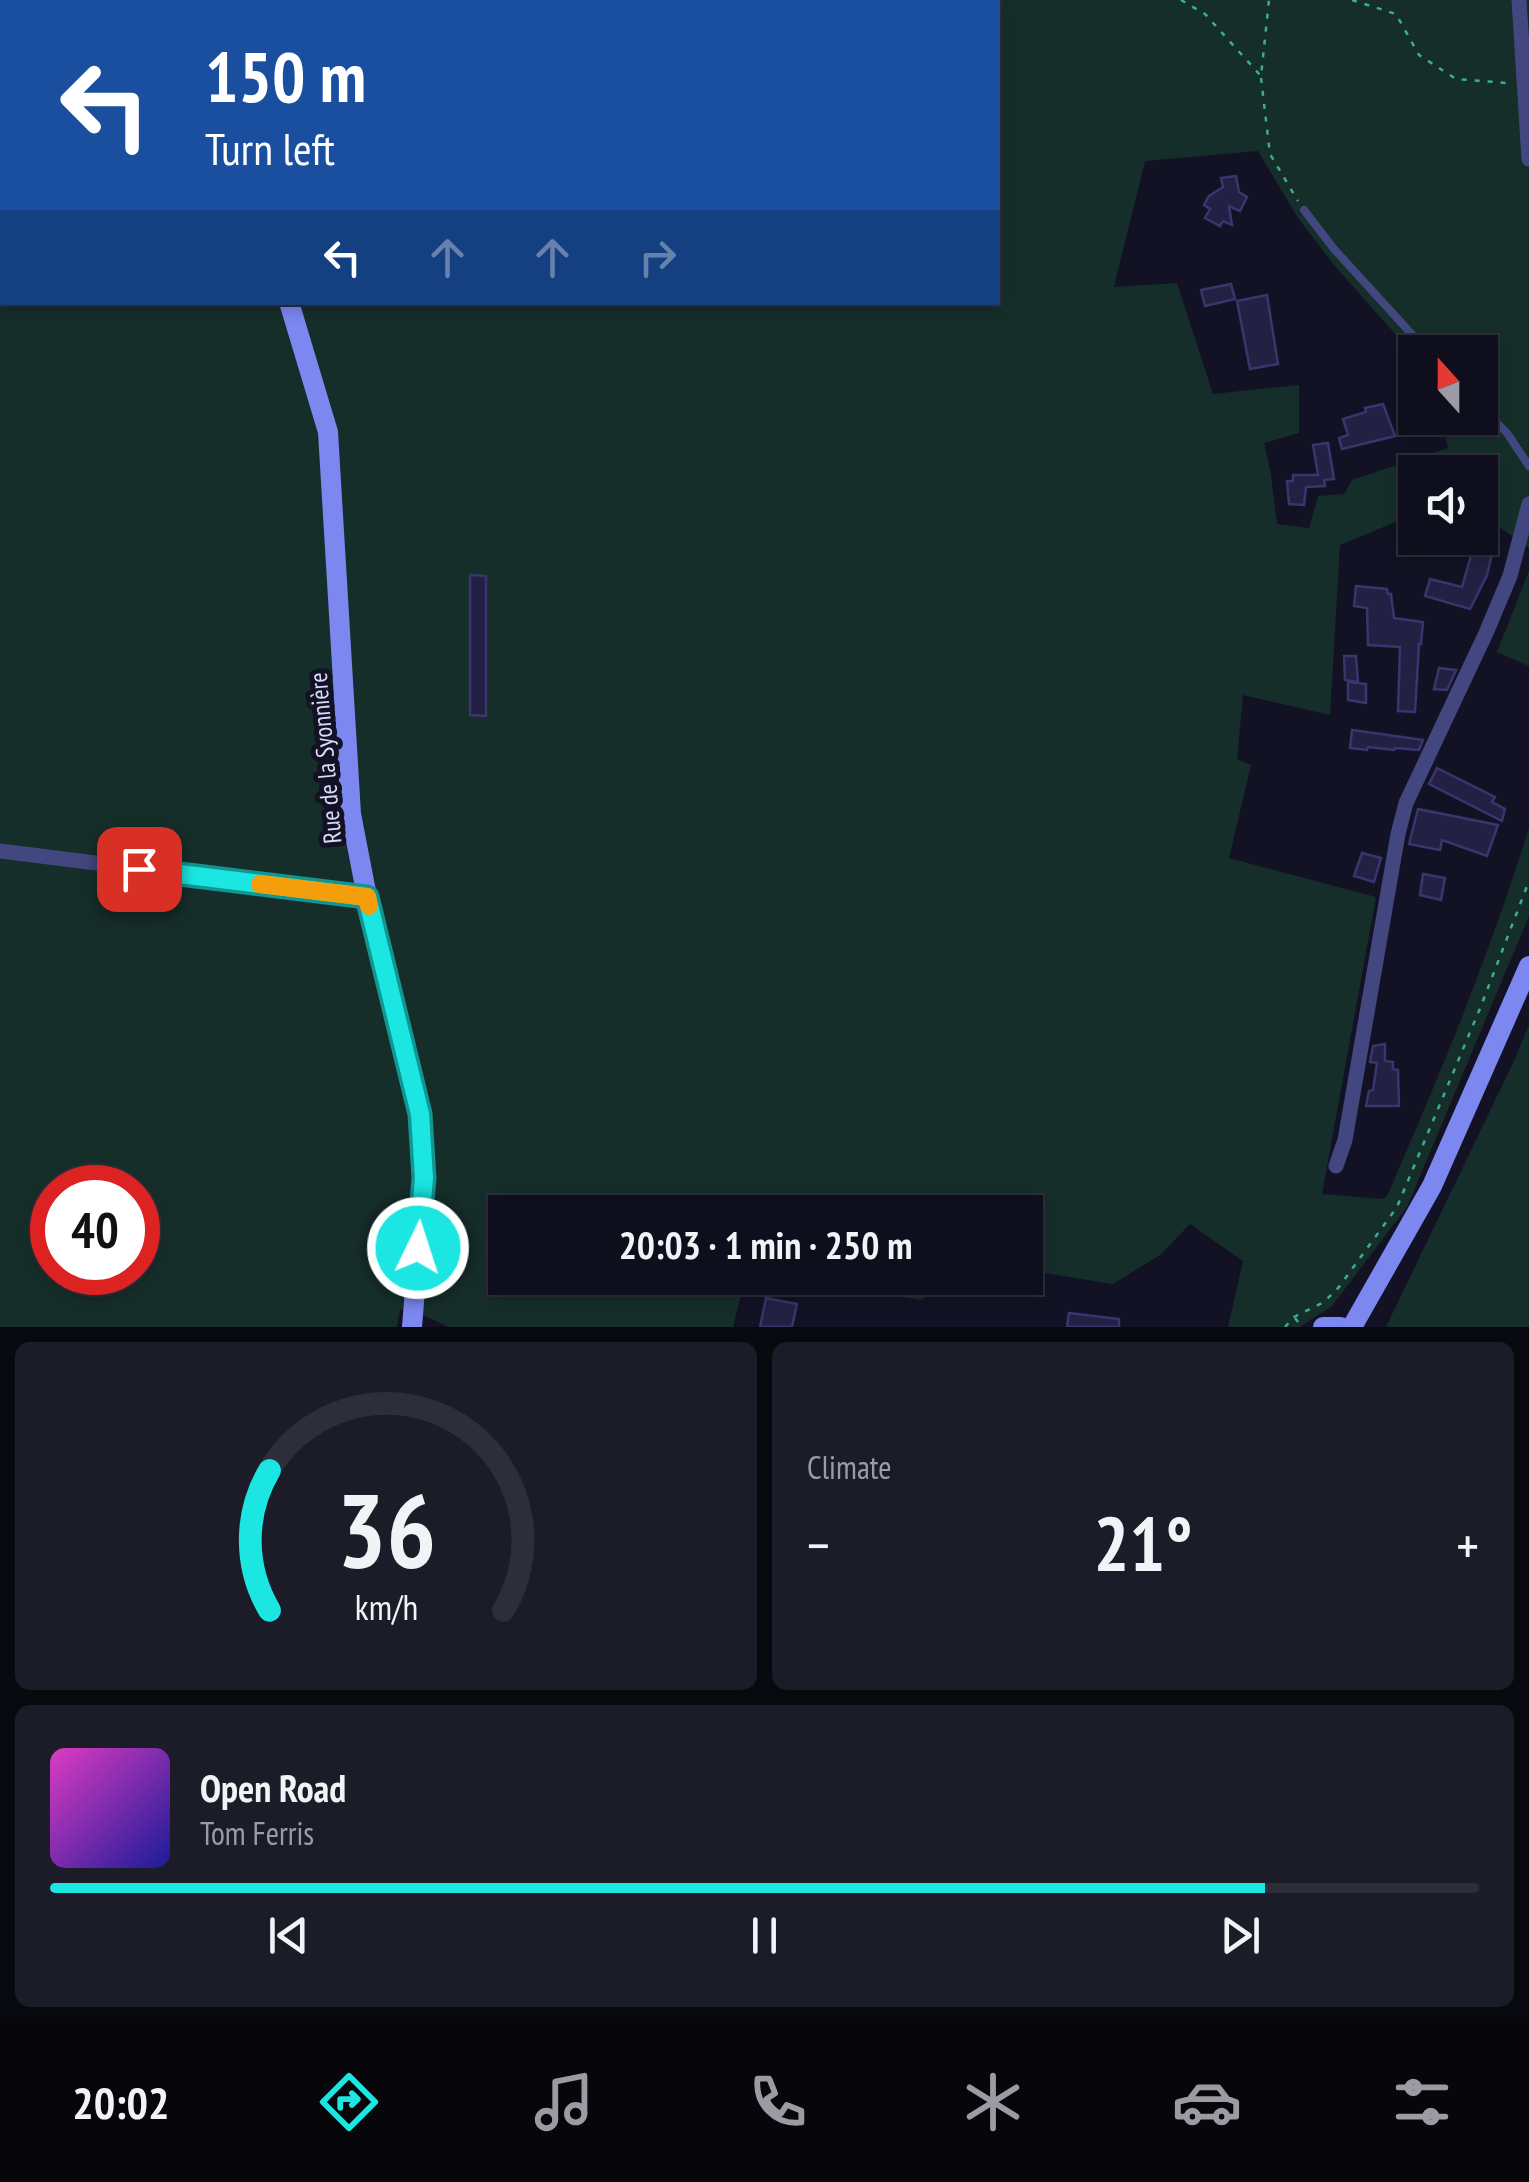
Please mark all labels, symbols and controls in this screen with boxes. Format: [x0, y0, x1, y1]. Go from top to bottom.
text: 150 m [205, 31, 366, 121]
icon: left [40, 40, 170, 170]
text: Turn left [205, 119, 335, 177]
icon: left [315, 230, 370, 285]
icon: ahead [420, 230, 475, 285]
icon: ahead [525, 230, 580, 285]
icon: right [630, 230, 685, 285]
north arrow [1398, 335, 1498, 435]
map controls [1398, 335, 1498, 555]
button: sound [1398, 455, 1498, 555]
street label: Rue de la Syonnière [302, 671, 348, 845]
pin [97, 827, 182, 912]
icon: arrive [112, 842, 167, 897]
speed limit sign: 40 [30, 1165, 160, 1295]
position arrow [366, 1196, 470, 1300]
text: 20:03 · 1 min · 250 m [619, 1220, 912, 1269]
text: Climate [807, 1446, 891, 1488]
text: 36 [336, 1462, 436, 1597]
text: 21° [1093, 1495, 1193, 1592]
text: − [807, 1509, 830, 1580]
text: + [1456, 1509, 1479, 1580]
text: km/h [354, 1584, 418, 1630]
text: Open Road [200, 1763, 346, 1812]
text: Tom Ferris [200, 1812, 314, 1854]
icon: previous [261, 1908, 316, 1963]
icon: pause [737, 1908, 792, 1963]
icon: next [1213, 1908, 1268, 1963]
icon: directions [314, 2067, 384, 2137]
icon: music [529, 2067, 599, 2137]
icon: phone [743, 2067, 813, 2137]
icon: climate [958, 2067, 1028, 2137]
icon: car [1172, 2067, 1242, 2137]
icon: filters [1387, 2067, 1457, 2137]
text: 20:02 [72, 2073, 170, 2131]

